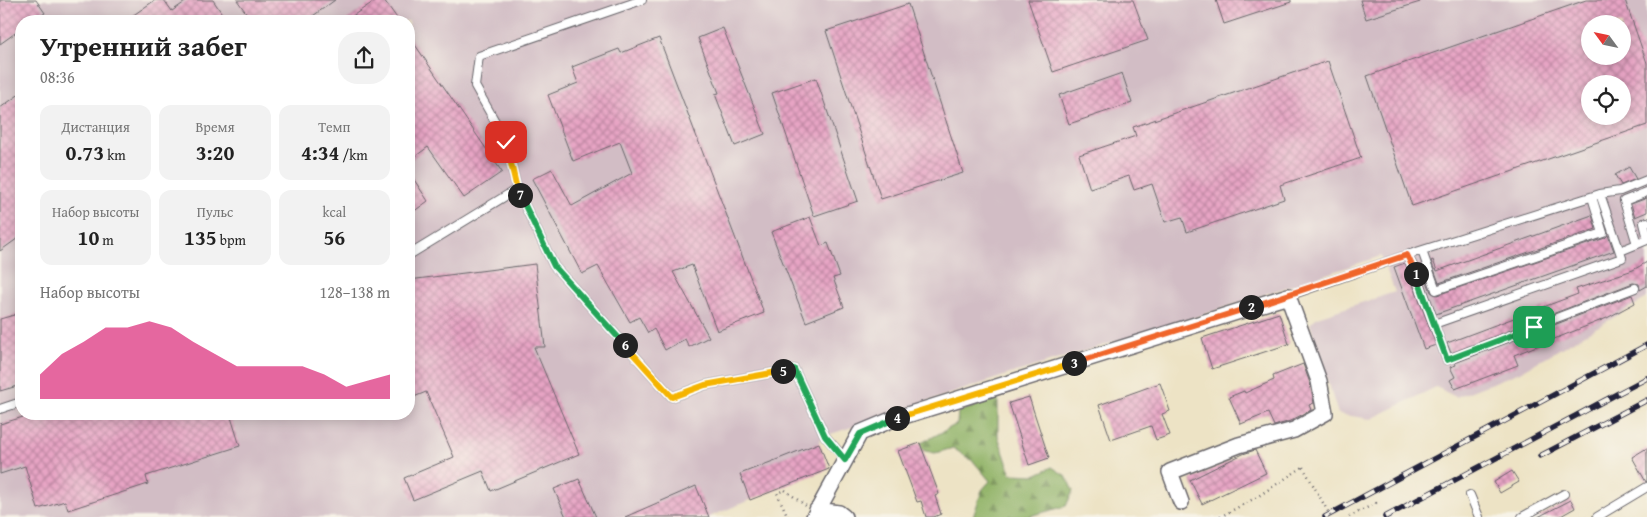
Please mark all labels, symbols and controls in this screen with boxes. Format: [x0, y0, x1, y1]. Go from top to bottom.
north arrow [1581, 15, 1631, 65]
map controls [1581, 15, 1631, 125]
text: Утренний забег [40, 25, 247, 66]
button: share [338, 32, 390, 84]
text: 08:36 [40, 65, 75, 89]
button: locate [1581, 75, 1631, 125]
text: Дистанция [61, 117, 130, 137]
text: Время [195, 117, 235, 137]
text: Темп [318, 117, 350, 137]
pin [485, 121, 527, 163]
icon: check [492, 128, 520, 156]
text: 0.73 [66, 137, 104, 168]
text: 3:20 [196, 137, 234, 168]
text: 4:34 [301, 137, 340, 168]
text: km [104, 145, 126, 165]
text: /km [340, 145, 368, 165]
pin: 7 [508, 182, 532, 208]
text: 7 [517, 185, 524, 205]
text: Набор высоты [52, 202, 139, 222]
text: Пульс [197, 202, 233, 222]
text: kcal [322, 202, 346, 222]
text: 10 [78, 222, 99, 253]
text: 135 [184, 222, 217, 253]
text: 56 [323, 222, 345, 253]
text: m [99, 230, 114, 250]
text: bpm [217, 230, 246, 250]
pin: 1 [1404, 262, 1428, 286]
text: 1 [1413, 264, 1420, 284]
text: Набор высоты [40, 280, 140, 304]
text: 128–138 m [320, 280, 390, 304]
pin: 2 [1238, 294, 1264, 320]
text: 2 [1248, 297, 1255, 317]
pin [1513, 306, 1555, 348]
icon: arrive [1520, 313, 1548, 341]
pin: 6 [612, 332, 638, 358]
text: 6 [622, 335, 629, 355]
pin: 3 [1062, 350, 1086, 376]
text: 3 [1071, 353, 1078, 373]
pin: 5 [770, 358, 796, 384]
text: 5 [780, 361, 787, 381]
pin: 4 [884, 406, 910, 430]
text: 4 [894, 408, 901, 428]

